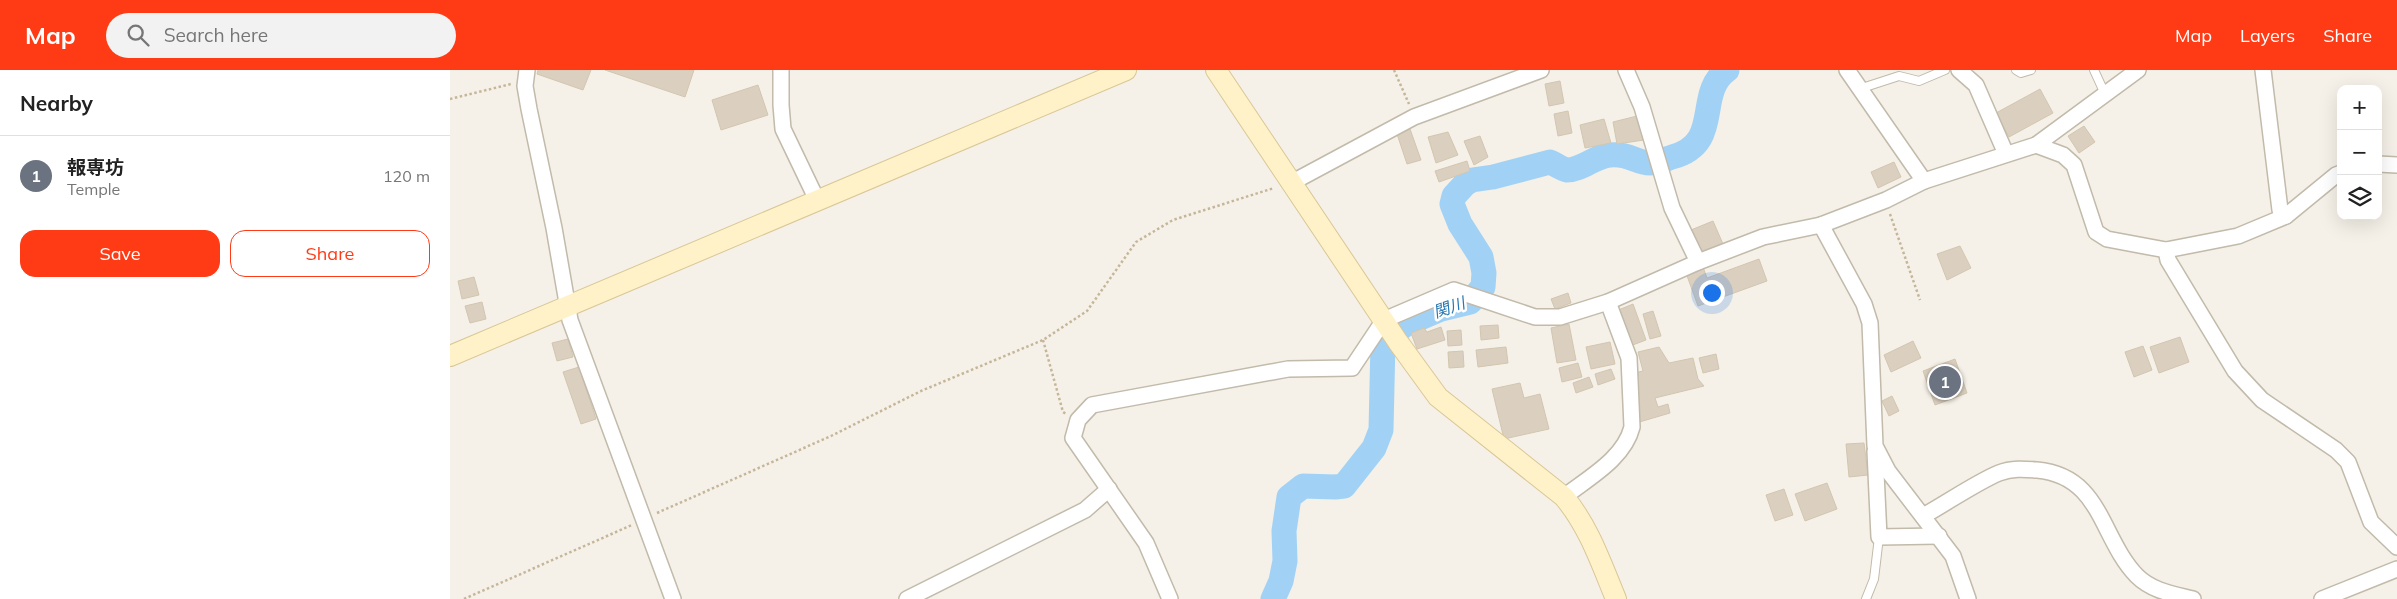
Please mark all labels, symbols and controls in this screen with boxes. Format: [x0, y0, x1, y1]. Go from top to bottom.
search box [106, 13, 456, 58]
text: Map [25, 20, 76, 50]
icon: search [124, 21, 152, 49]
text: Search here [164, 23, 268, 47]
text: Map [2175, 24, 2212, 47]
text: Layers [2240, 24, 2295, 47]
text: Share [2323, 24, 2372, 47]
map controls [2337, 85, 2382, 220]
button: + [2337, 85, 2382, 130]
text: Nearby [20, 90, 93, 116]
button: − [2337, 130, 2382, 175]
text: 報専坊 [67, 155, 124, 179]
text: 1 [31, 166, 41, 186]
text: 120 m [383, 166, 430, 186]
button: layers [2337, 175, 2382, 220]
text: Temple [67, 179, 120, 199]
button: Save [20, 230, 220, 277]
button: Share [230, 230, 430, 277]
your location [1699, 280, 1725, 306]
water label: 関川 [1431, 292, 1469, 322]
pin: 1 [1929, 363, 1961, 401]

